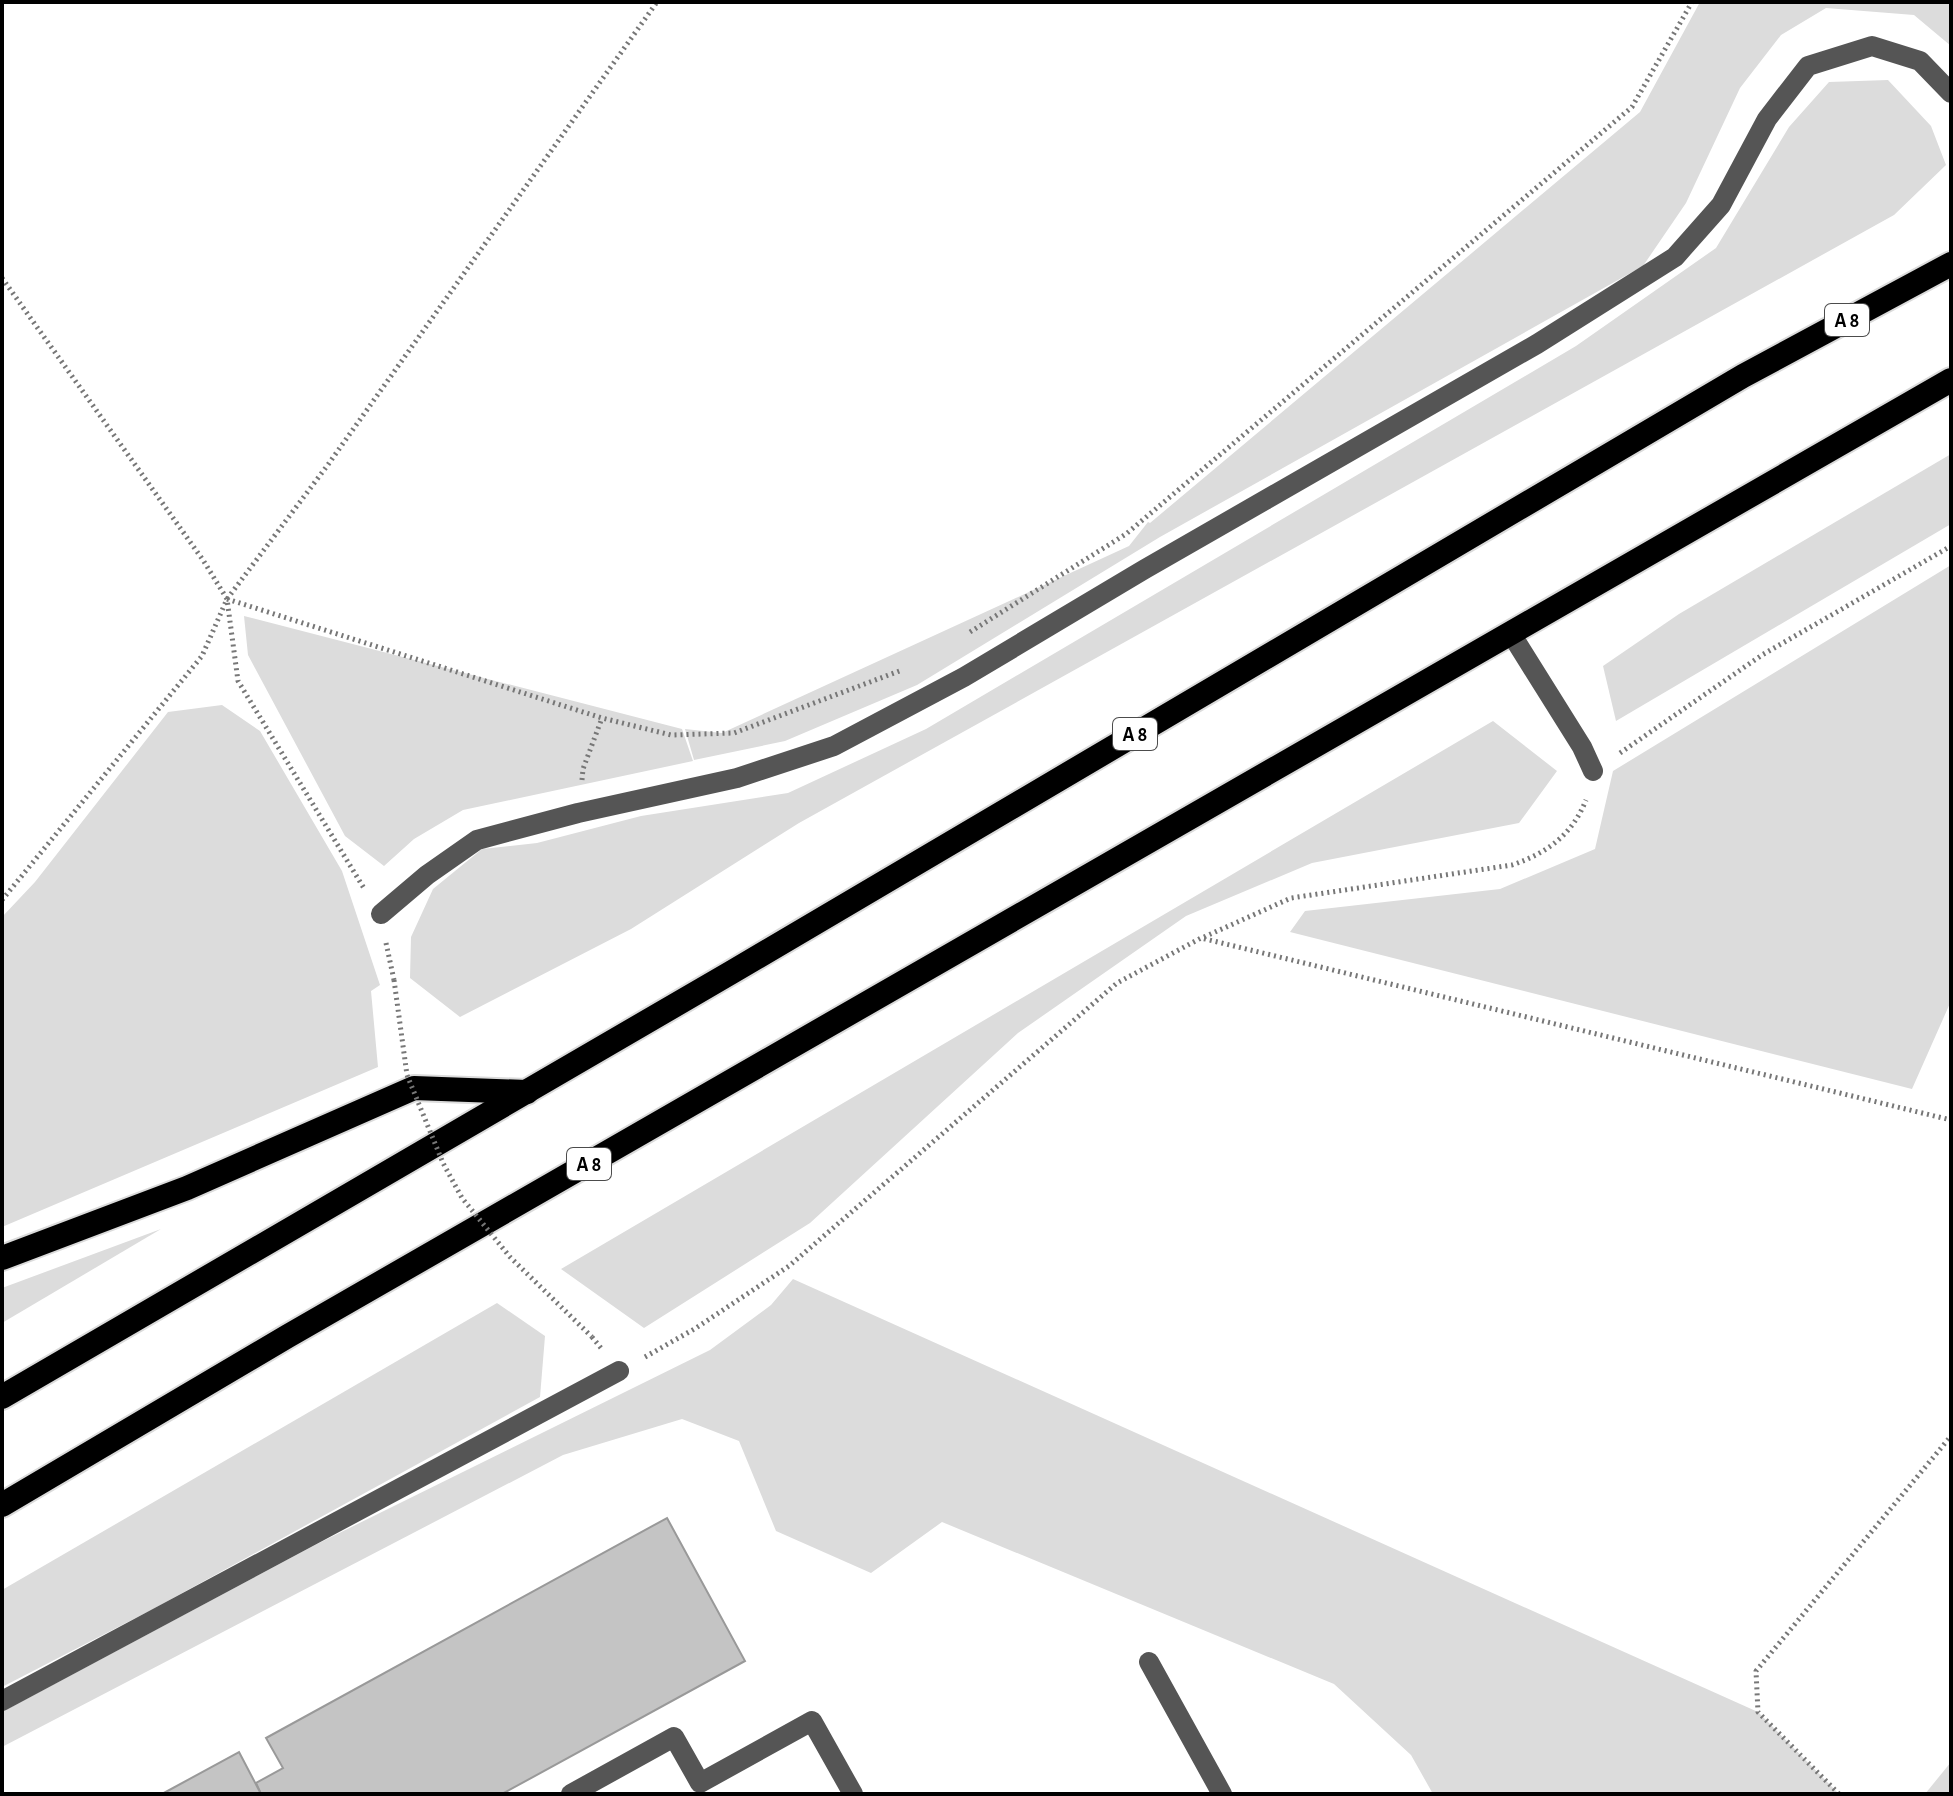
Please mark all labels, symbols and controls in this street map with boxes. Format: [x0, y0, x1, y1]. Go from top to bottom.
road number: A 8 [1825, 304, 1869, 336]
road number: A 8 [1113, 718, 1157, 750]
road number: A 8 [567, 1148, 611, 1180]

